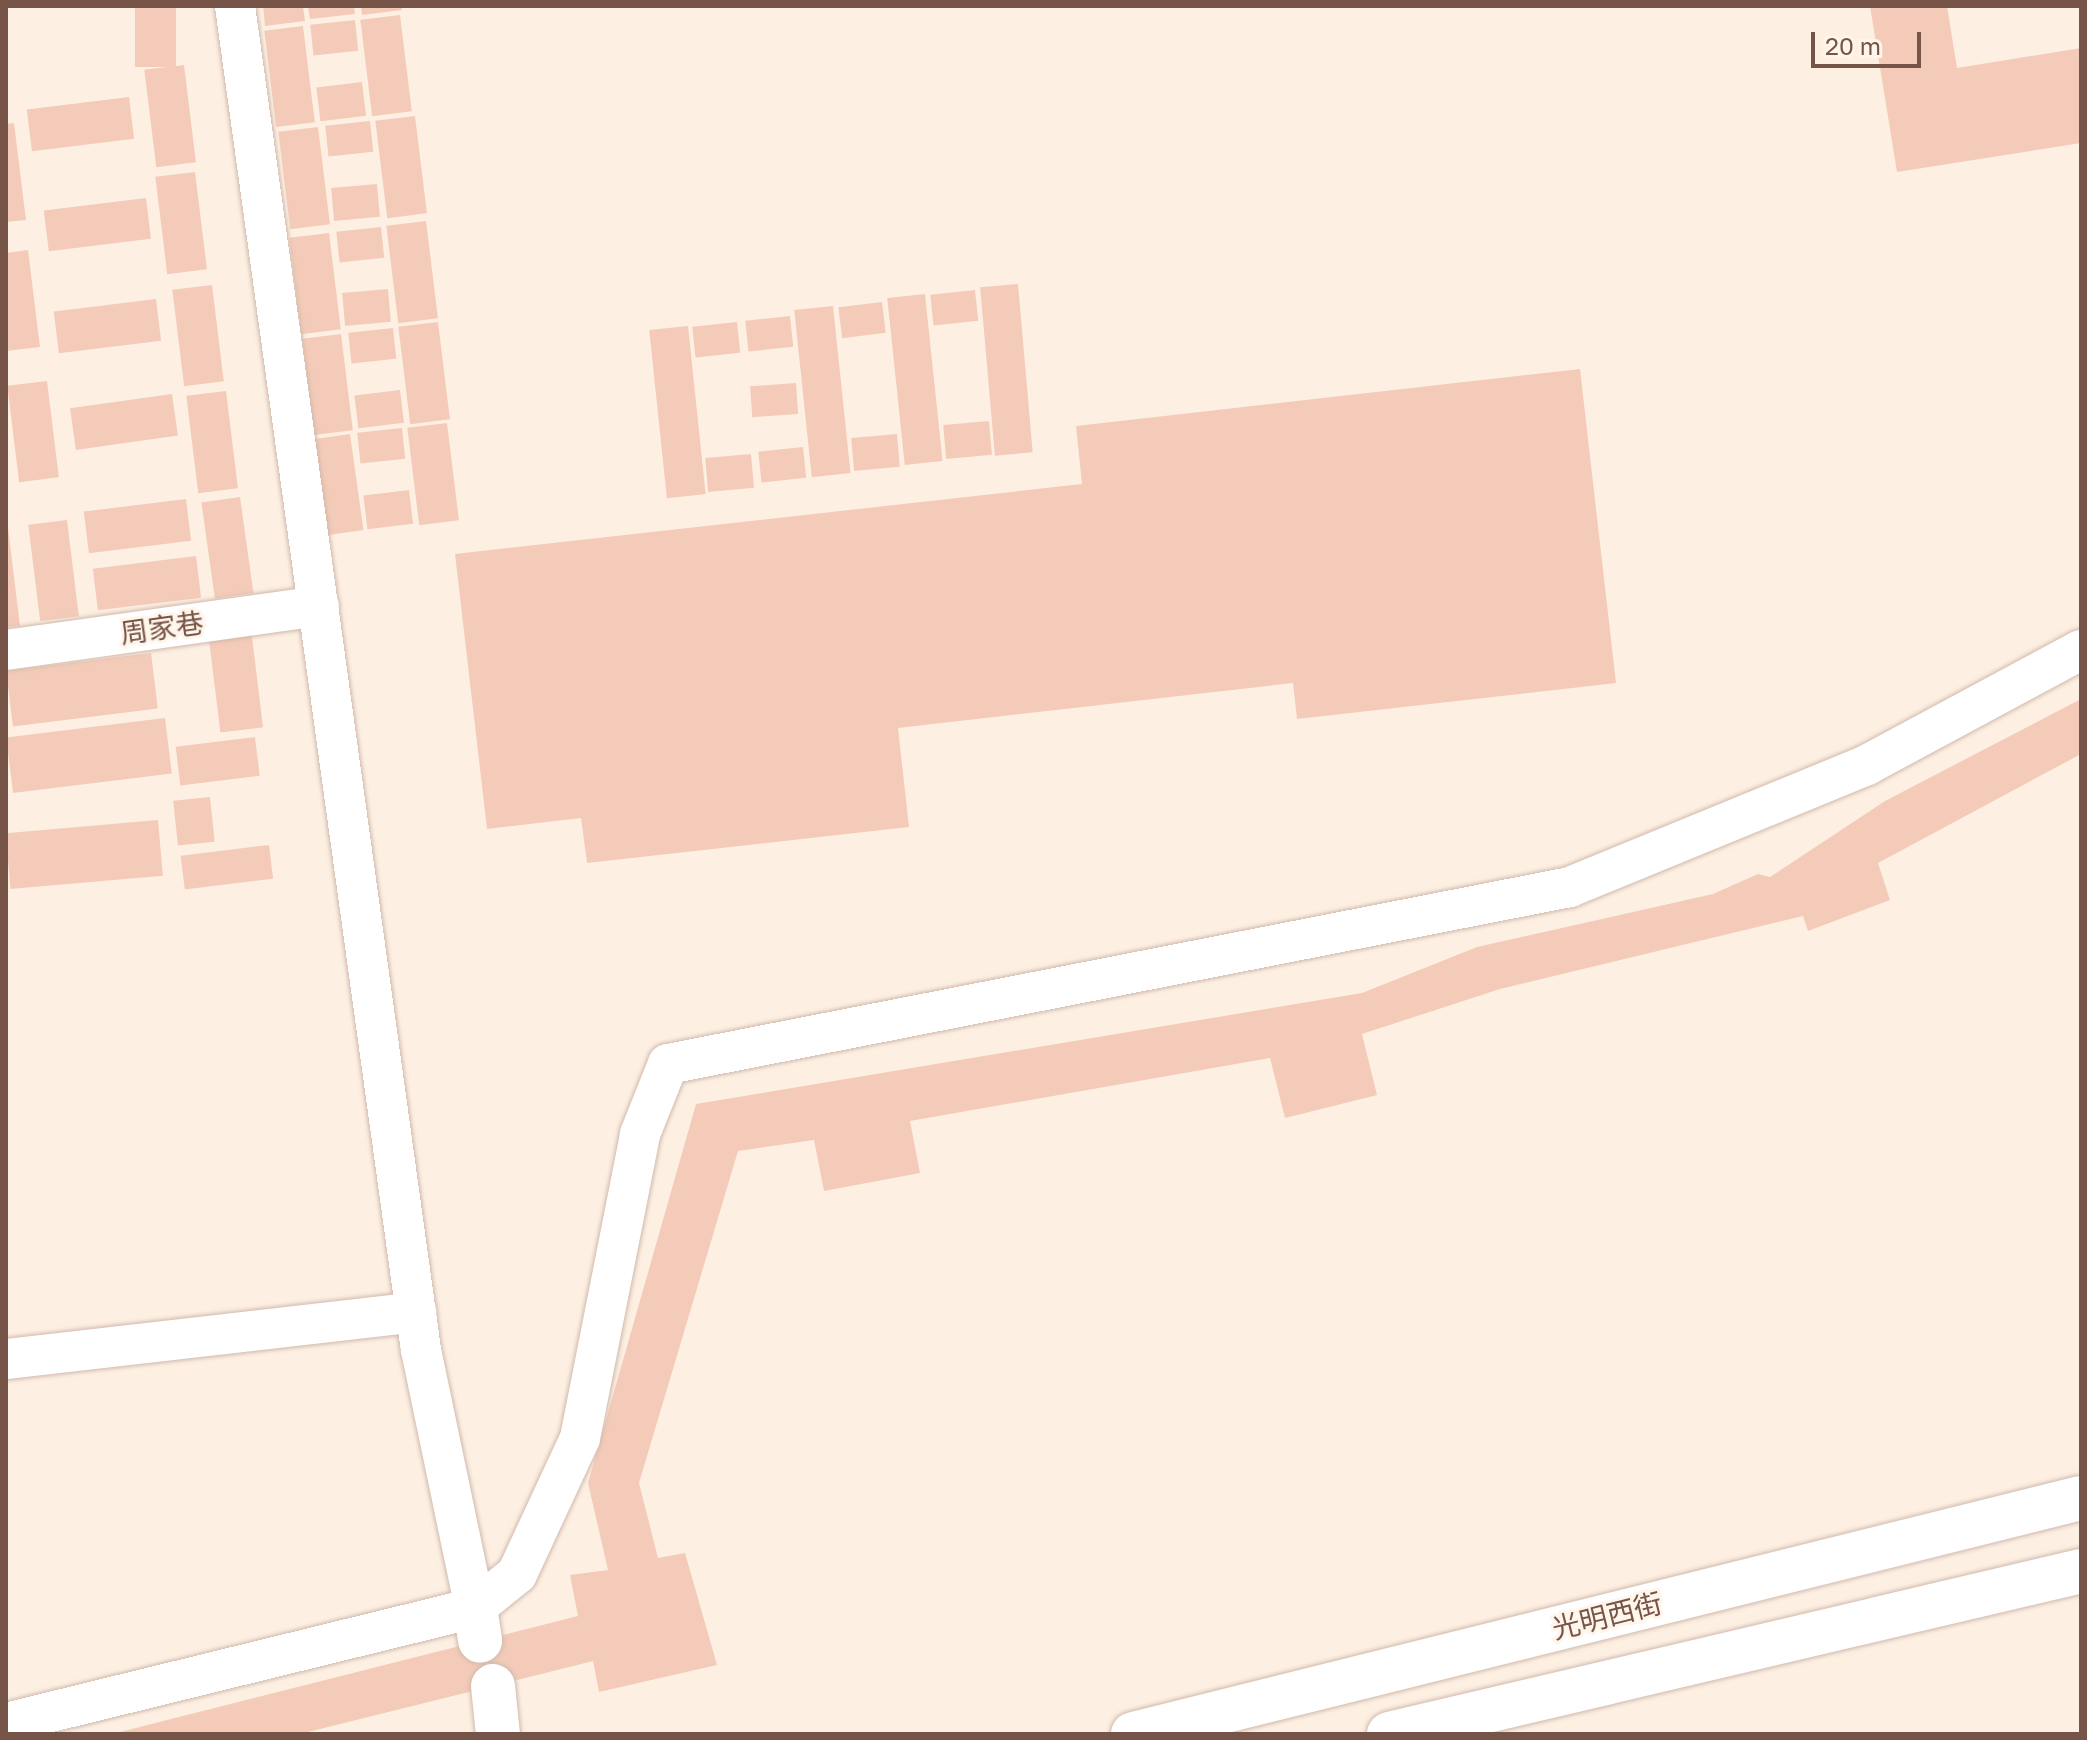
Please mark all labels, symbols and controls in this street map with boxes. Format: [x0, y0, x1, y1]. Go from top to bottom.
scale bar [1815, 16, 1925, 66]
text: 20 m [1825, 31, 1881, 60]
street label: 周家巷 [118, 606, 206, 650]
street label: 光明西街 [1549, 1586, 1665, 1646]

